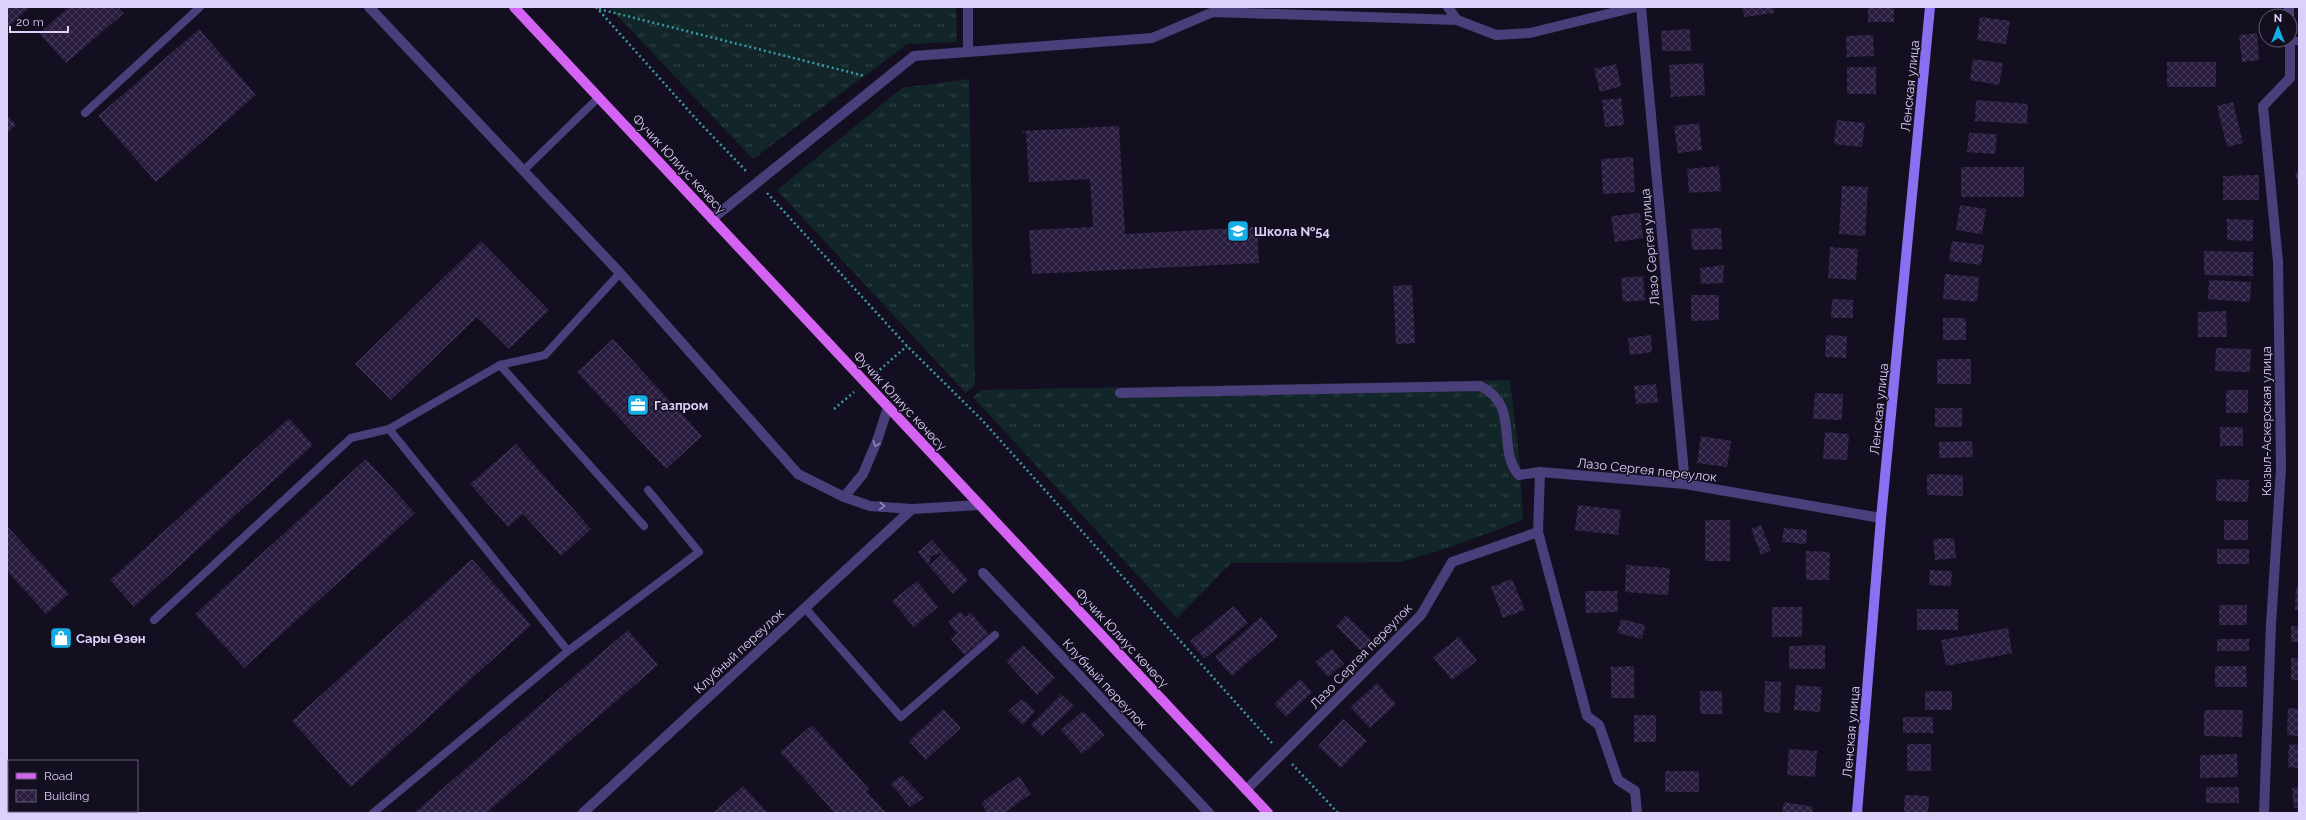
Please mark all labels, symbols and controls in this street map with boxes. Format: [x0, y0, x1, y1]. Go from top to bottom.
scale bar [10, 8, 68, 34]
north arrow [2258, 8, 2298, 48]
text: N [2274, 12, 2282, 25]
text: 20 m [16, 15, 44, 29]
street label: Ленская улица [1898, 39, 1922, 133]
street label: Фучик Юлиус көчөсү [629, 111, 729, 217]
street label: Лазо Сергея улица [1637, 188, 1663, 306]
school or university icon: Школа №54 [1225, 218, 1251, 244]
place label: Школа №54 [1254, 224, 1330, 239]
street label: Кызыл-Аскерская улица [2259, 346, 2274, 496]
street label: Фучик Юлиус көчөсү [850, 348, 950, 454]
street label: Ленская улица [1867, 362, 1891, 456]
office icon: Газпром [625, 392, 651, 418]
place label: Газпром [654, 398, 708, 413]
one-way arrow [873, 439, 881, 447]
street label: Лазо Сергея переулок [1576, 455, 1718, 485]
one-way arrow [879, 502, 885, 511]
street label: Фучик Юлиус көчөсү [1072, 585, 1172, 691]
street label: Лазо Сергея переулок [1307, 600, 1415, 712]
street label: Клубный переулок [691, 605, 787, 697]
shop icon: Сары Өзөн [48, 625, 74, 651]
place label: Сары Өзөн [76, 631, 146, 646]
street label: Клубный переулок [1059, 636, 1151, 732]
street label: Ленская улица [1840, 685, 1862, 779]
legend [8, 760, 138, 812]
text: Road [44, 769, 73, 783]
text: Building [44, 789, 90, 803]

